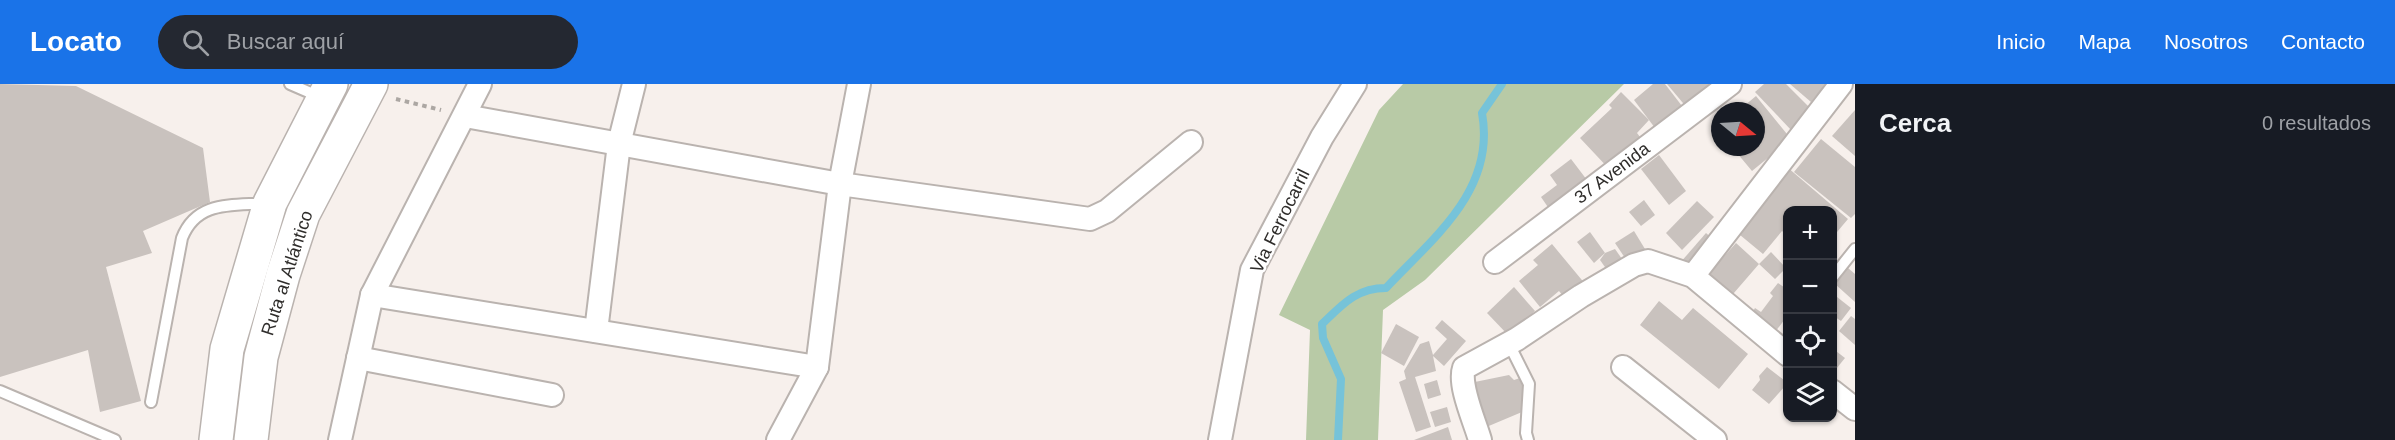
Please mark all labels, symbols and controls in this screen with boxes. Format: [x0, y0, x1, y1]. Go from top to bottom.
search box [158, 15, 578, 69]
text: Locato [30, 26, 122, 57]
icon: search [179, 26, 212, 59]
text: Buscar aquí [227, 29, 344, 54]
text: Inicio [1996, 30, 2045, 53]
text: Mapa [2078, 30, 2131, 53]
text: Nosotros [2164, 30, 2248, 53]
text: Contacto [2281, 30, 2365, 53]
north arrow [1711, 102, 1765, 156]
text: Cerca [1879, 108, 1951, 138]
text: 0 resultados [2262, 112, 2371, 134]
street label: 37 Avenida [1571, 138, 1654, 208]
street label: Via Ferrocarril [1246, 166, 1314, 276]
map controls [1783, 206, 1837, 422]
button: + [1783, 206, 1837, 260]
street label: Ruta al Atlántico [257, 208, 317, 338]
button: − [1783, 260, 1837, 314]
button: locate [1783, 314, 1837, 368]
button: layers [1783, 368, 1837, 422]

